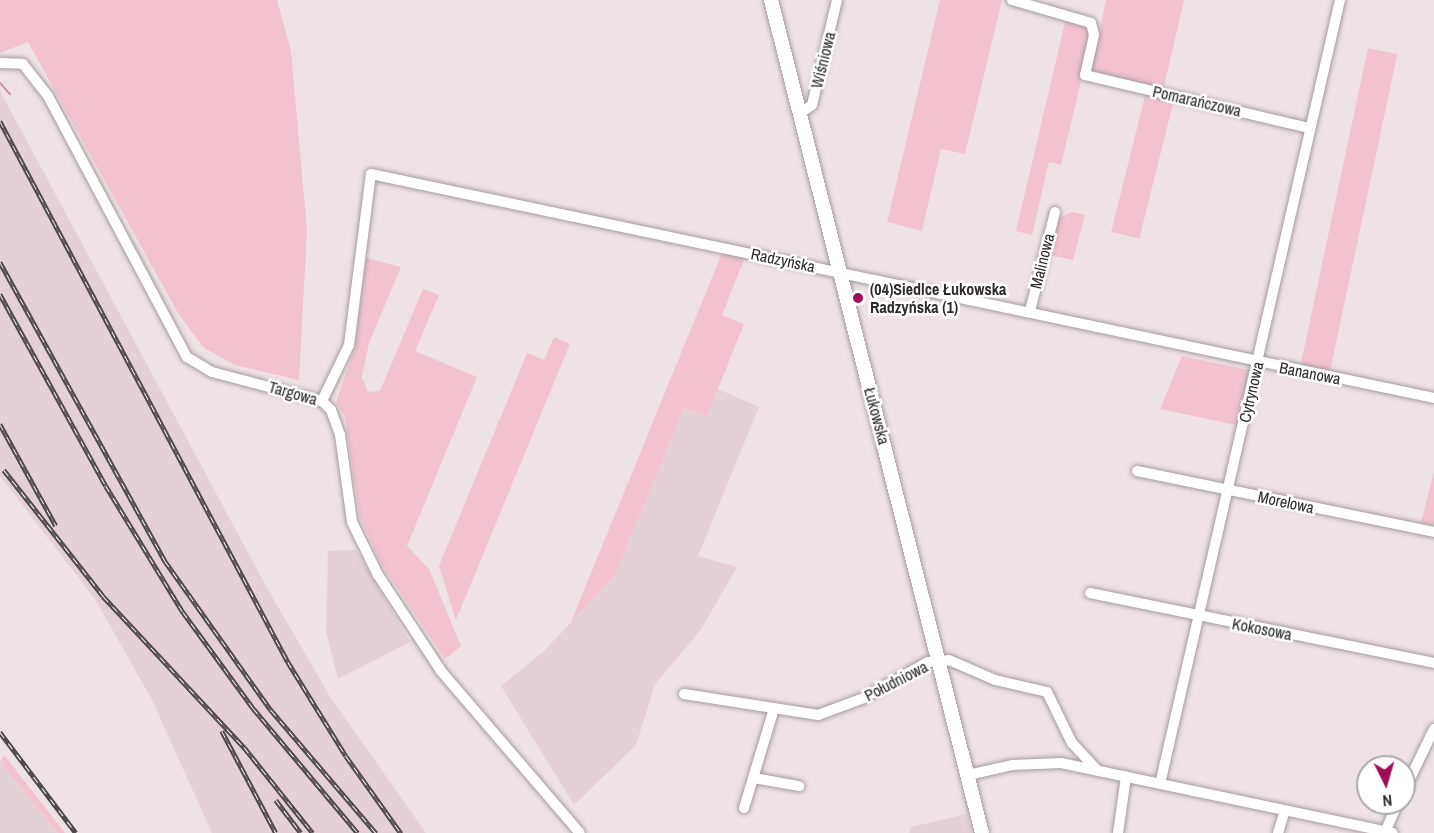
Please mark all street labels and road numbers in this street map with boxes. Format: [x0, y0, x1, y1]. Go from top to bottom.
street label: Wiśniowa [807, 30, 839, 90]
street label: Pomarańczowa [1151, 81, 1243, 121]
street label: Malinowa [1026, 231, 1058, 291]
street label: Radzyńska [749, 244, 817, 276]
street label: Bananowa [1278, 358, 1342, 388]
street label: Cytrynowa [1235, 360, 1267, 424]
street label: Targowa [266, 377, 320, 409]
street label: Łukowska [860, 385, 894, 447]
street label: Morelowa [1256, 487, 1316, 517]
street label: Kokosowa [1230, 614, 1294, 644]
street label: Południowa [861, 657, 931, 705]

